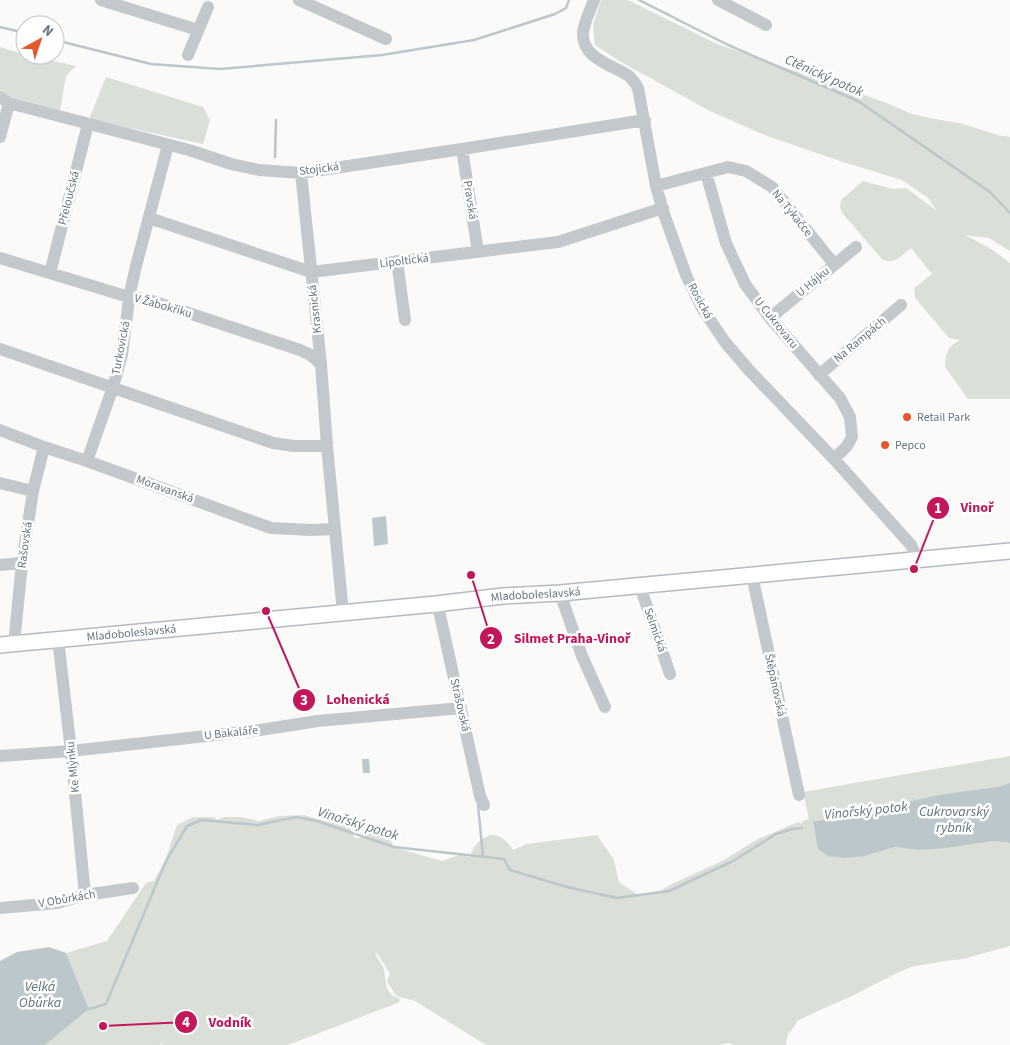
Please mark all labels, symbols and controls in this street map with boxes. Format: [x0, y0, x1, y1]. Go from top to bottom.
north arrow [15, 15, 65, 65]
text: N [38, 20, 58, 41]
water label: Ctěnický potok [782, 50, 867, 102]
street label: Stojická [298, 158, 340, 180]
street label: Přeloučská [54, 169, 84, 227]
street label: Pravská [459, 179, 481, 221]
street label: Na Tykačce [768, 186, 816, 240]
street label: Lipoltická [378, 250, 430, 272]
street label: U Hájku [792, 263, 834, 301]
street label: Rosická [683, 280, 717, 322]
street label: Krasnická [304, 284, 326, 334]
street label: V Žabokřiku [132, 290, 194, 322]
street label: U Cukrovaru [750, 294, 802, 352]
street label: Na Rampách [830, 313, 890, 367]
street label: Turkovická [107, 320, 135, 376]
place label: Retail Park [917, 409, 970, 426]
marker: Retail Park [901, 411, 913, 423]
place label: Pepco [895, 437, 926, 454]
marker: Pepco [879, 439, 891, 451]
street label: Moravanská [134, 471, 196, 507]
callout: Vinoř [925, 493, 1003, 522]
text: 1 [934, 498, 942, 519]
text: Vinoř [960, 498, 995, 518]
street label: Rašovská [13, 521, 37, 569]
street label: Mladoboleslavská [490, 583, 581, 606]
street label: Selmická [640, 606, 670, 654]
street label: Mladoboleslavská [86, 620, 177, 645]
callout: Silmet Praha-Vinoř [478, 624, 640, 653]
text: 2 [487, 629, 495, 650]
text: Silmet Praha-Vinoř [514, 629, 632, 649]
street label: Štěpánovská [760, 652, 790, 718]
street label: Strašovská [446, 677, 474, 733]
callout: Lohenická [292, 685, 400, 714]
text: 3 [300, 690, 308, 711]
text: Lohenická [326, 690, 390, 710]
street label: U Bakaláře [203, 722, 259, 744]
street label: Ke Mlýnku [62, 741, 84, 793]
water label: Vinořský potok [823, 797, 909, 825]
water label: Vinořský potok [315, 802, 401, 846]
water label: Cukrovarský rybník [919, 802, 990, 838]
street label: V Obůrkách [37, 886, 97, 912]
water label: Velká Obůrka [19, 977, 62, 1013]
callout: Vodník [174, 1008, 261, 1037]
text: 4 [182, 1012, 190, 1033]
text: Vodník [208, 1013, 252, 1033]

